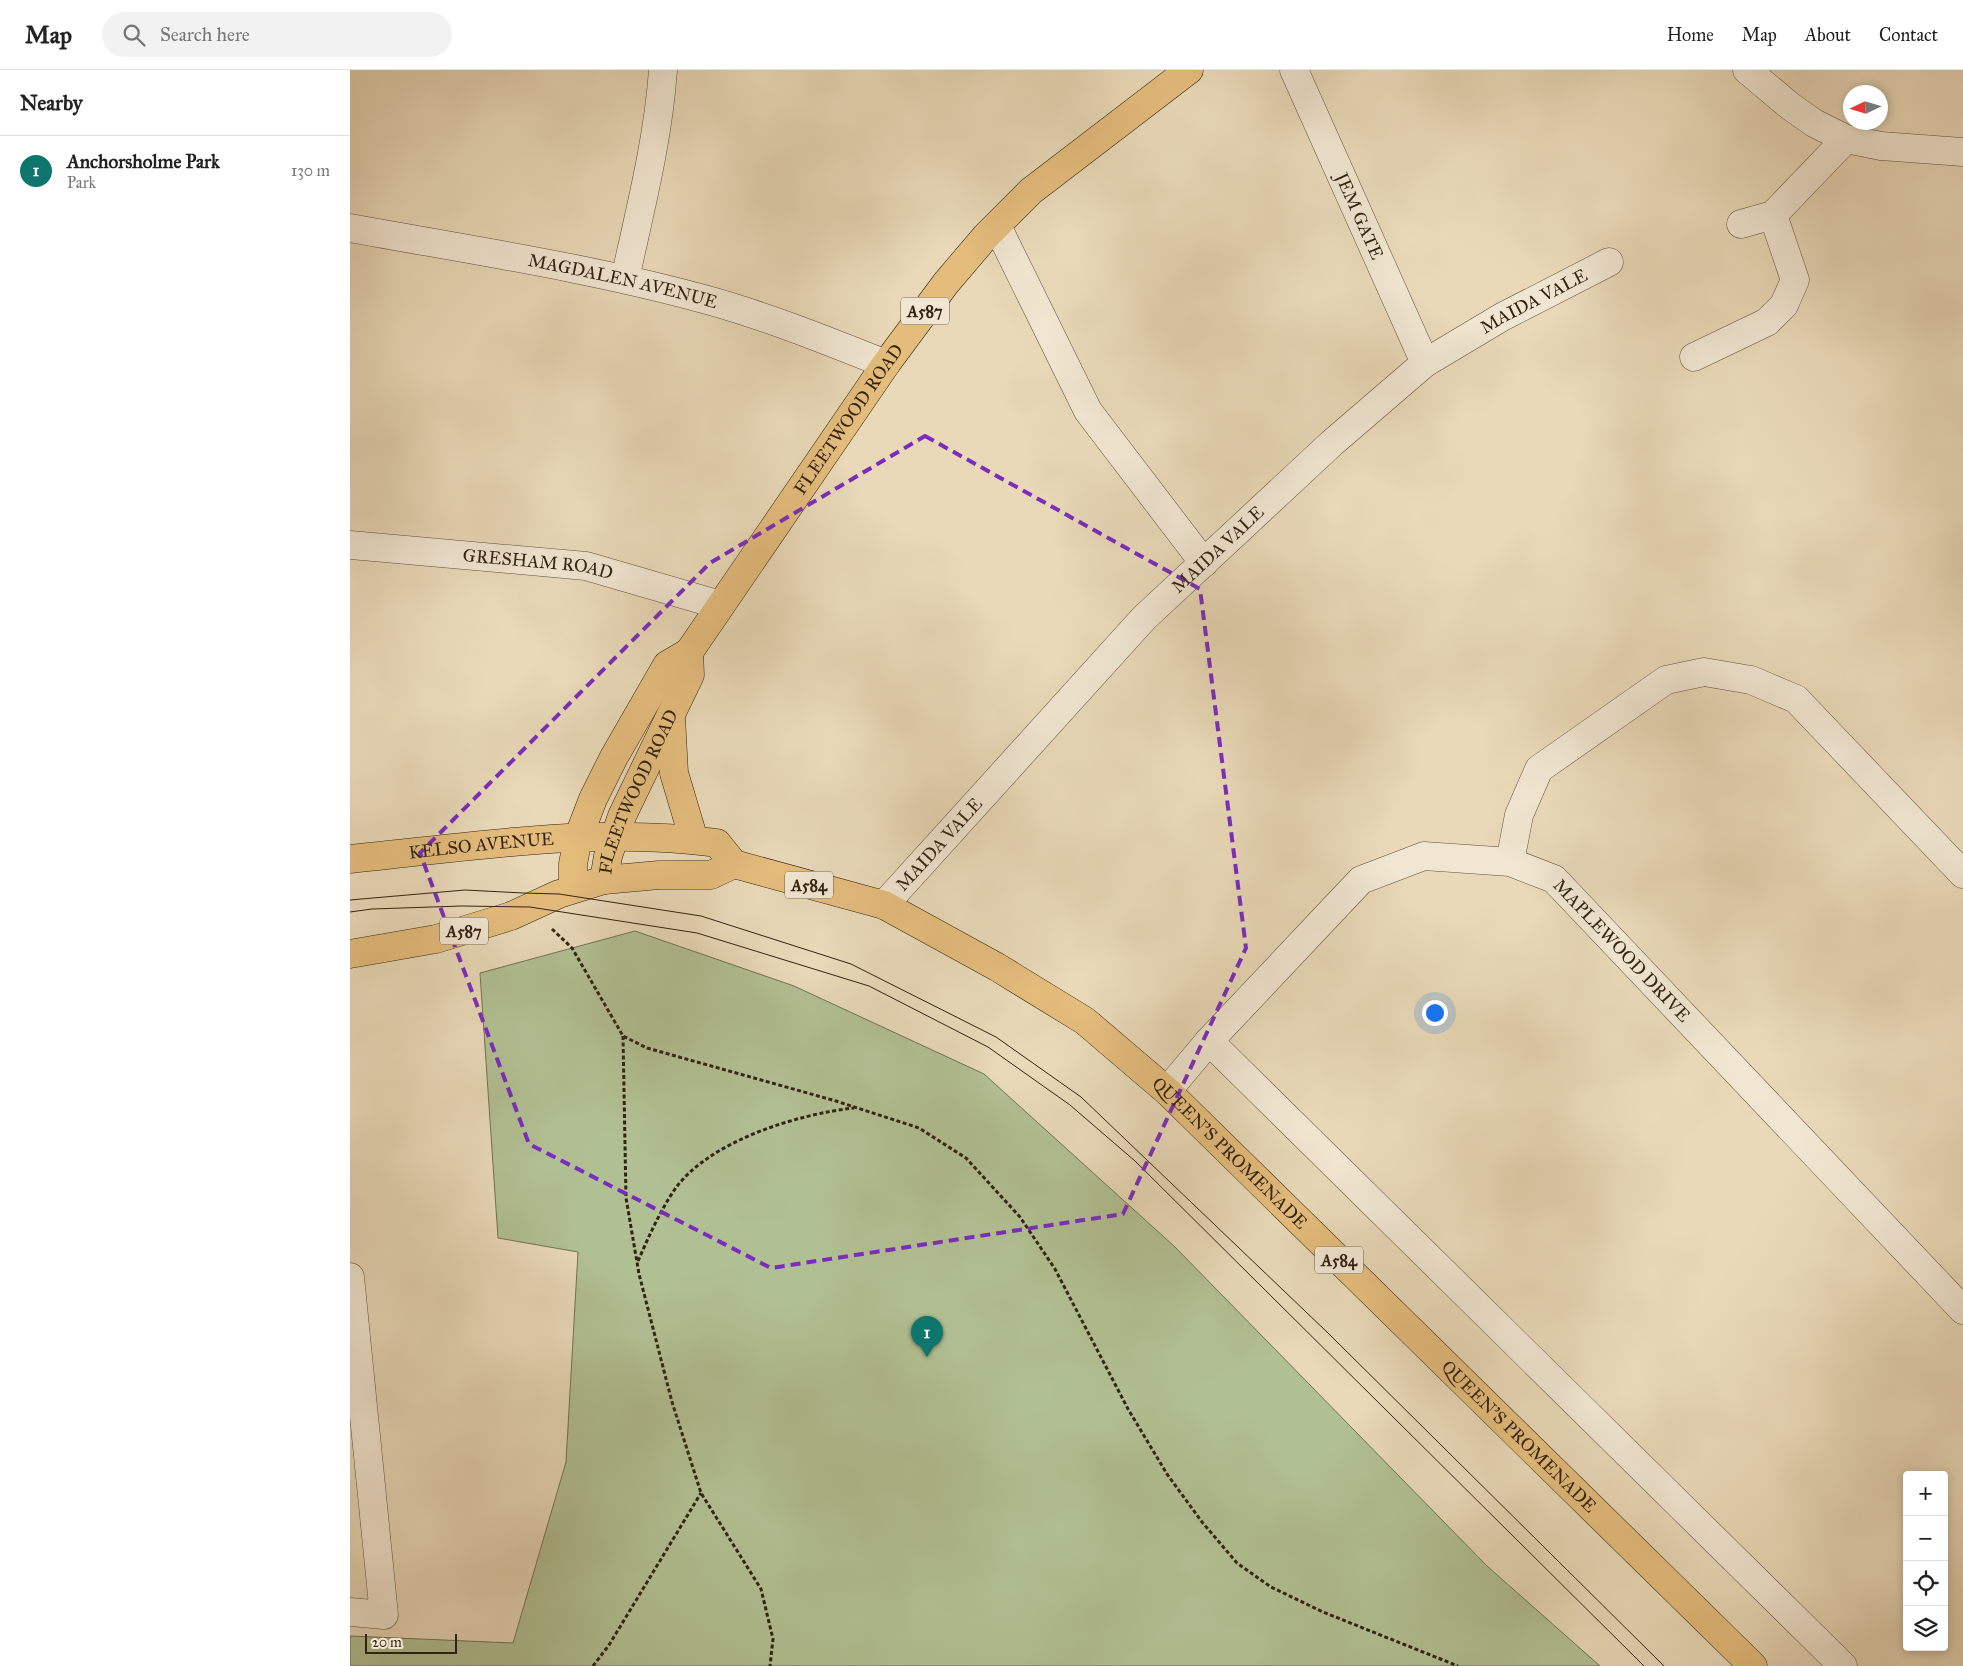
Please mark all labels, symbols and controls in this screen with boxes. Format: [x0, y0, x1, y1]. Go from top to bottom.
search box [102, 12, 452, 57]
text: Map [25, 20, 72, 50]
icon: search [120, 21, 148, 49]
text: Search here [160, 23, 250, 46]
text: Home [1667, 24, 1714, 46]
text: Map [1742, 24, 1777, 46]
text: About [1805, 24, 1851, 46]
text: Contact [1879, 24, 1938, 46]
north arrow [1843, 85, 1888, 130]
text: Nearby [20, 90, 83, 116]
text: Anchorsholme Park [67, 150, 220, 173]
text: 1 [33, 161, 39, 180]
text: 130 m [291, 161, 330, 180]
street label: JEM GATE [1329, 167, 1388, 263]
text: Park [67, 173, 96, 192]
street label: MAGDALEN AVENUE [526, 249, 720, 313]
street label: MAIDA VALE [1476, 264, 1591, 338]
road number: A587 [901, 298, 949, 325]
street label: FLEETWOOD ROAD [789, 340, 908, 499]
street label: MAIDA VALE [1167, 501, 1269, 598]
street label: GRESHAM ROAD [462, 544, 616, 584]
street label: FLEETWOOD ROAD [594, 706, 683, 876]
street label: MAIDA VALE [891, 793, 987, 895]
street label: KELSO AVENUE [408, 828, 555, 864]
road number: A584 [785, 872, 833, 898]
street label: MAPLEWOOD DRIVE [1549, 874, 1695, 1027]
road number: A587 [440, 918, 488, 944]
your location [1422, 1000, 1448, 1026]
street label: QUEEN'S PROMENADE [1148, 1072, 1312, 1234]
road number: A584 [1315, 1246, 1363, 1274]
pin: 1 [911, 1316, 943, 1357]
street label: QUEEN'S PROMENADE [1437, 1356, 1601, 1517]
map controls [1903, 1471, 1948, 1651]
button: + [1903, 1471, 1948, 1516]
button: − [1903, 1516, 1948, 1561]
button: locate [1903, 1561, 1948, 1606]
button: layers [1903, 1606, 1948, 1651]
scale bar [365, 1631, 458, 1654]
text: 20 m [372, 1634, 402, 1651]

